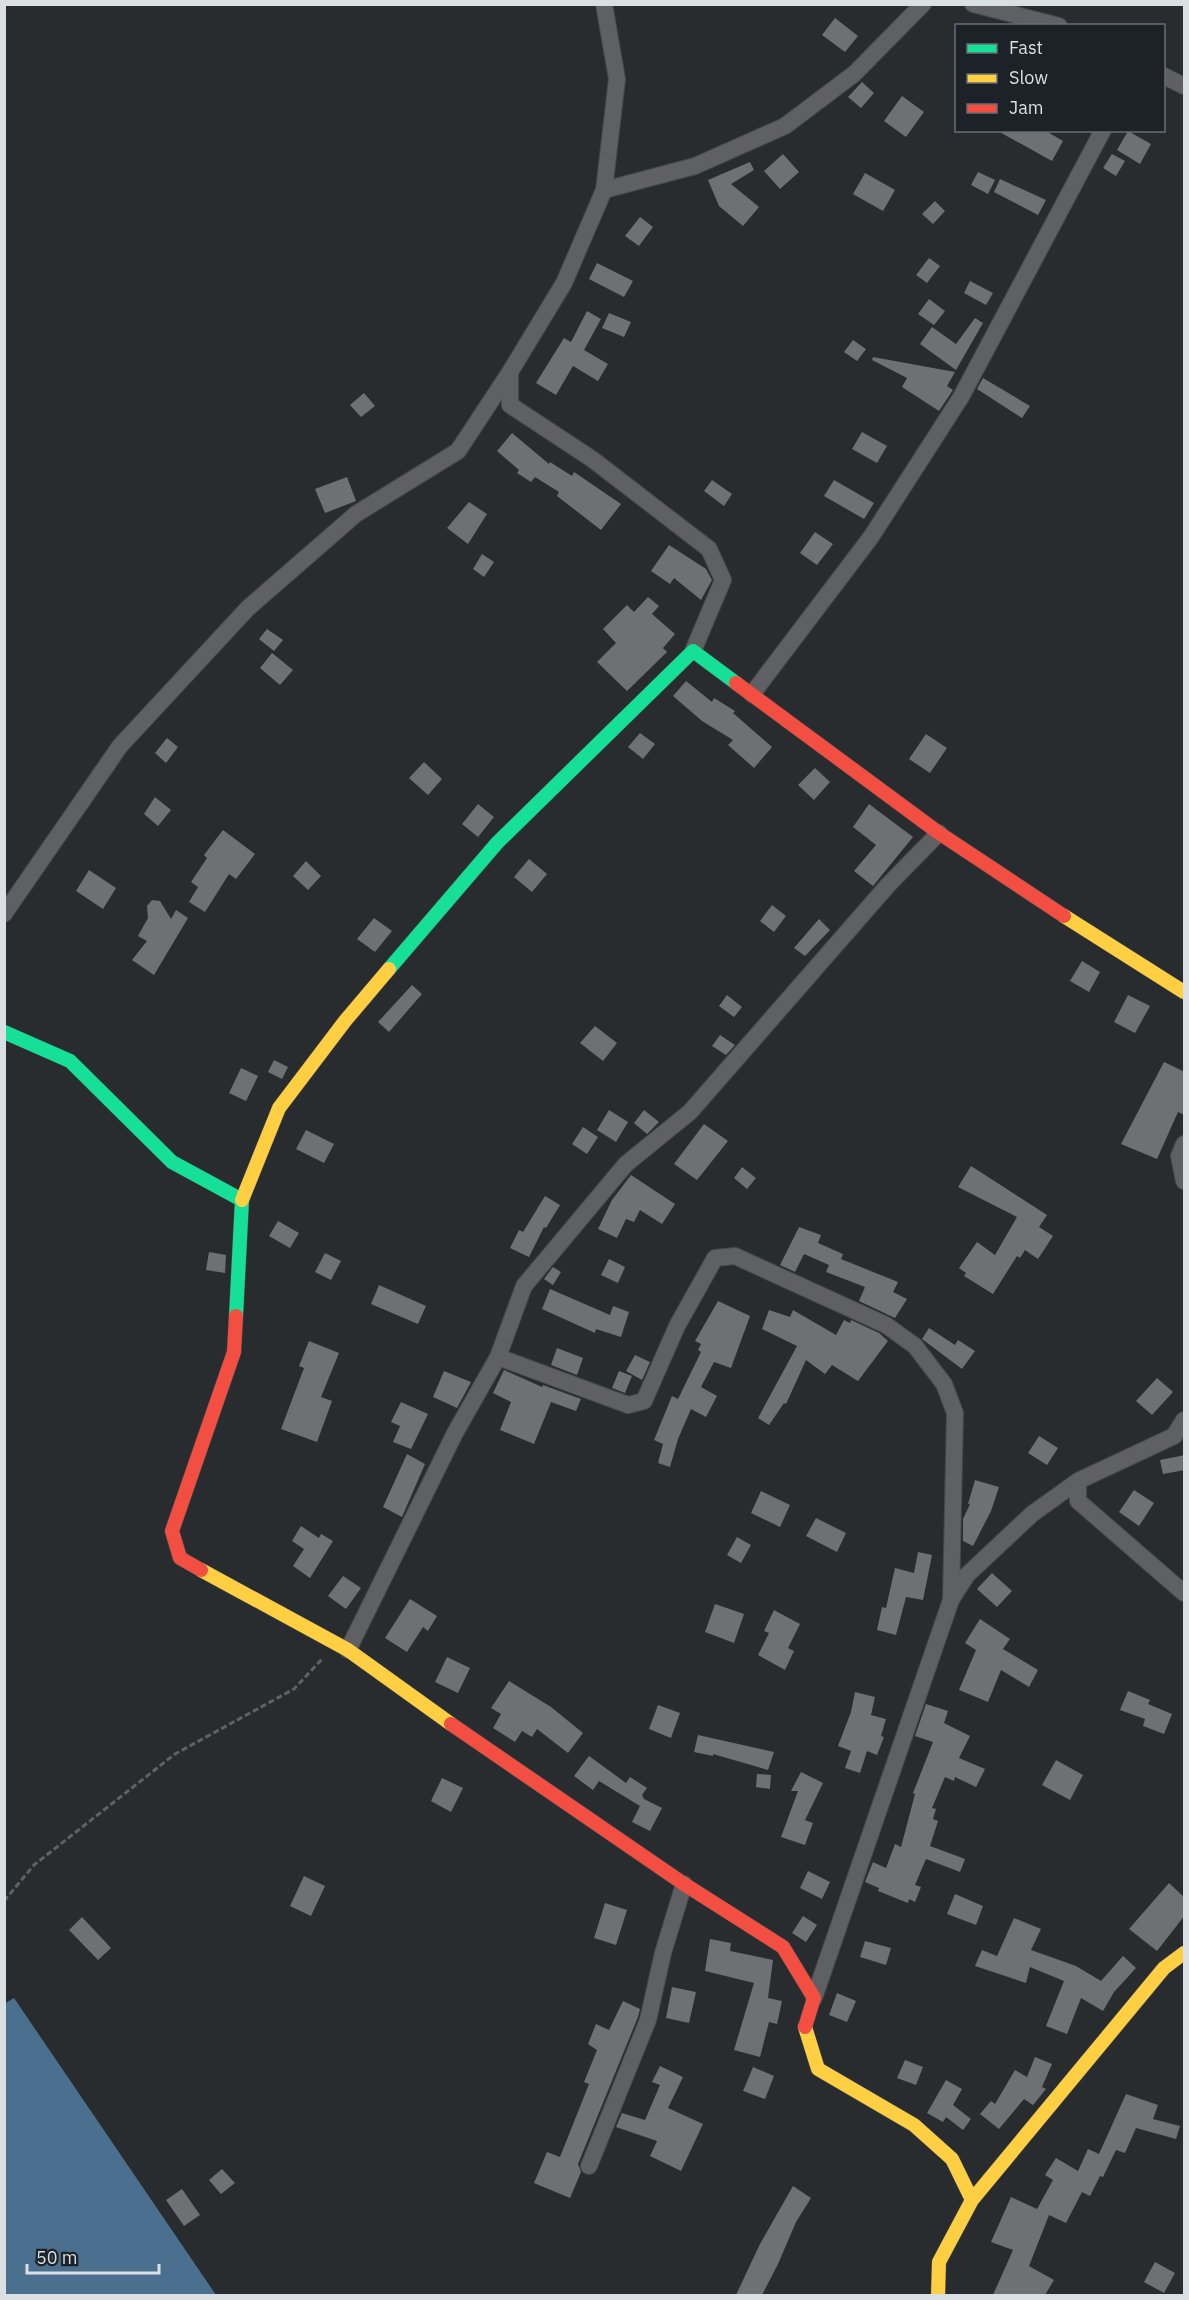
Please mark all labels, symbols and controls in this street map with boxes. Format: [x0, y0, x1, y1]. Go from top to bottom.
legend [955, 24, 1165, 132]
text: Fast [1009, 36, 1043, 59]
text: Slow [1009, 66, 1048, 89]
text: Jam [1009, 96, 1044, 119]
scale bar [27, 2237, 159, 2275]
text: 50 m [36, 2246, 78, 2269]

